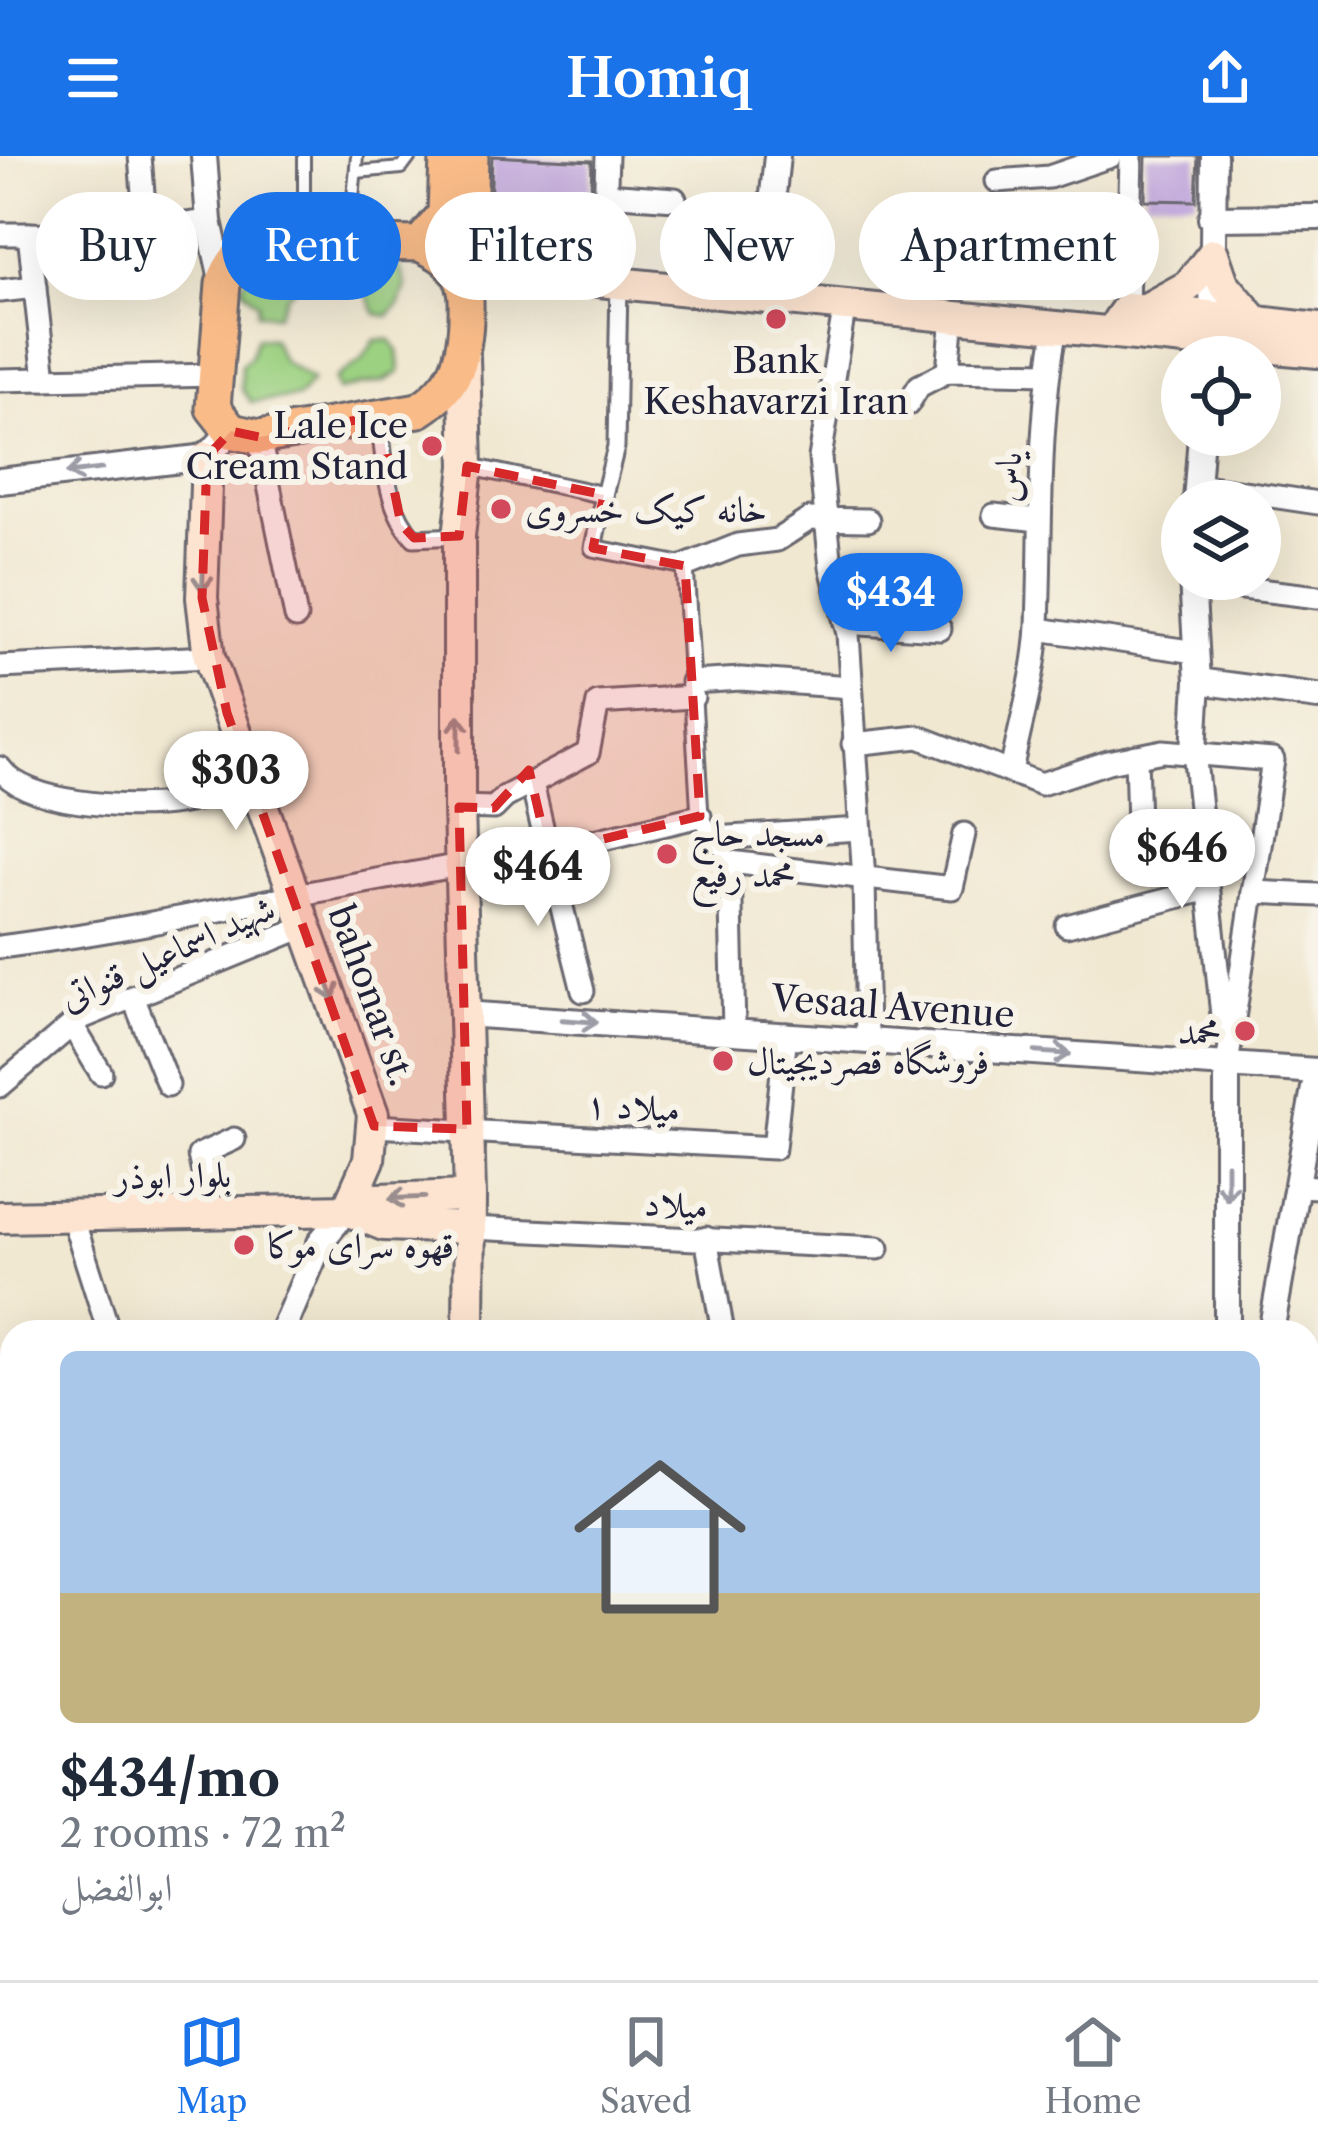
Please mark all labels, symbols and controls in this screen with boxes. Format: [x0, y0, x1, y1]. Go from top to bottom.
icon: menu [60, 45, 126, 111]
text: Homiq [566, 45, 752, 111]
icon: share [1192, 45, 1258, 111]
chip: Buy [36, 192, 198, 300]
chip: Rent [222, 192, 401, 300]
chip: Filters [425, 192, 636, 300]
chip: New [660, 192, 835, 300]
chip: Apartment [859, 192, 1159, 300]
marker: Bank Keshavarzi Iran [763, 306, 789, 332]
map controls [1161, 336, 1281, 600]
button: locate [1161, 336, 1281, 456]
place label: Bank Keshavarzi Iran [643, 338, 909, 423]
place label: Lale Ice Cream Stand [186, 403, 408, 488]
marker: Lale Ice Cream Stand [419, 433, 445, 459]
street label: یاس [984, 448, 1031, 504]
one-way arrow [65, 461, 104, 483]
button: layers [1161, 480, 1281, 600]
place label: خانه کیک خسروی [525, 487, 767, 534]
marker: خانه کیک خسروی [488, 496, 514, 522]
pin: $434 [820, 553, 962, 655]
one-way arrow [191, 554, 214, 593]
text: $434 [846, 568, 936, 616]
one-way arrow [448, 714, 470, 753]
pin: $303 [165, 731, 307, 833]
text: $303 [191, 746, 281, 794]
pin: $646 [1111, 809, 1253, 911]
place label: مسجد حاج محمد رفیع [691, 811, 825, 907]
text: $646 [1136, 824, 1228, 872]
pin: $464 [467, 827, 609, 929]
marker: مسجد حاج محمد رفیع [654, 841, 680, 867]
text: $464 [492, 842, 584, 890]
street label: شهید اسماعیل قنواتی [53, 885, 283, 1023]
street label: bahonar st. [319, 899, 425, 1091]
one-way arrow [319, 965, 340, 1002]
street label: Vesaal Avenue [769, 975, 1016, 1036]
place label: محمد [1178, 1009, 1221, 1053]
one-way arrow [560, 1010, 599, 1033]
marker: محمد [1232, 1018, 1258, 1044]
place label: فروشگاه قصردیجیتال [747, 1039, 989, 1086]
one-way arrow [1033, 1041, 1072, 1064]
marker: فروشگاه قصردیجیتال [710, 1048, 736, 1074]
street label: میلاد ۱ [585, 1082, 681, 1130]
street label: بلوار ابوذر [111, 1152, 232, 1199]
one-way arrow [1216, 1162, 1238, 1201]
street label: میلاد [643, 1180, 709, 1228]
one-way arrow [388, 1187, 427, 1210]
place label: قهوه سرای موکا [268, 1223, 454, 1270]
marker: قهوه سرای موکا [231, 1232, 257, 1258]
icon: home [552, 1429, 768, 1645]
text: $434/mo [60, 1747, 280, 1809]
text: 2 rooms · 72 m² [60, 1809, 346, 1857]
text: ابوالفضل [60, 1863, 173, 1911]
tab: Map [176, 2009, 247, 2122]
tab: Saved [600, 2009, 692, 2122]
tab: Home [1045, 2009, 1142, 2122]

